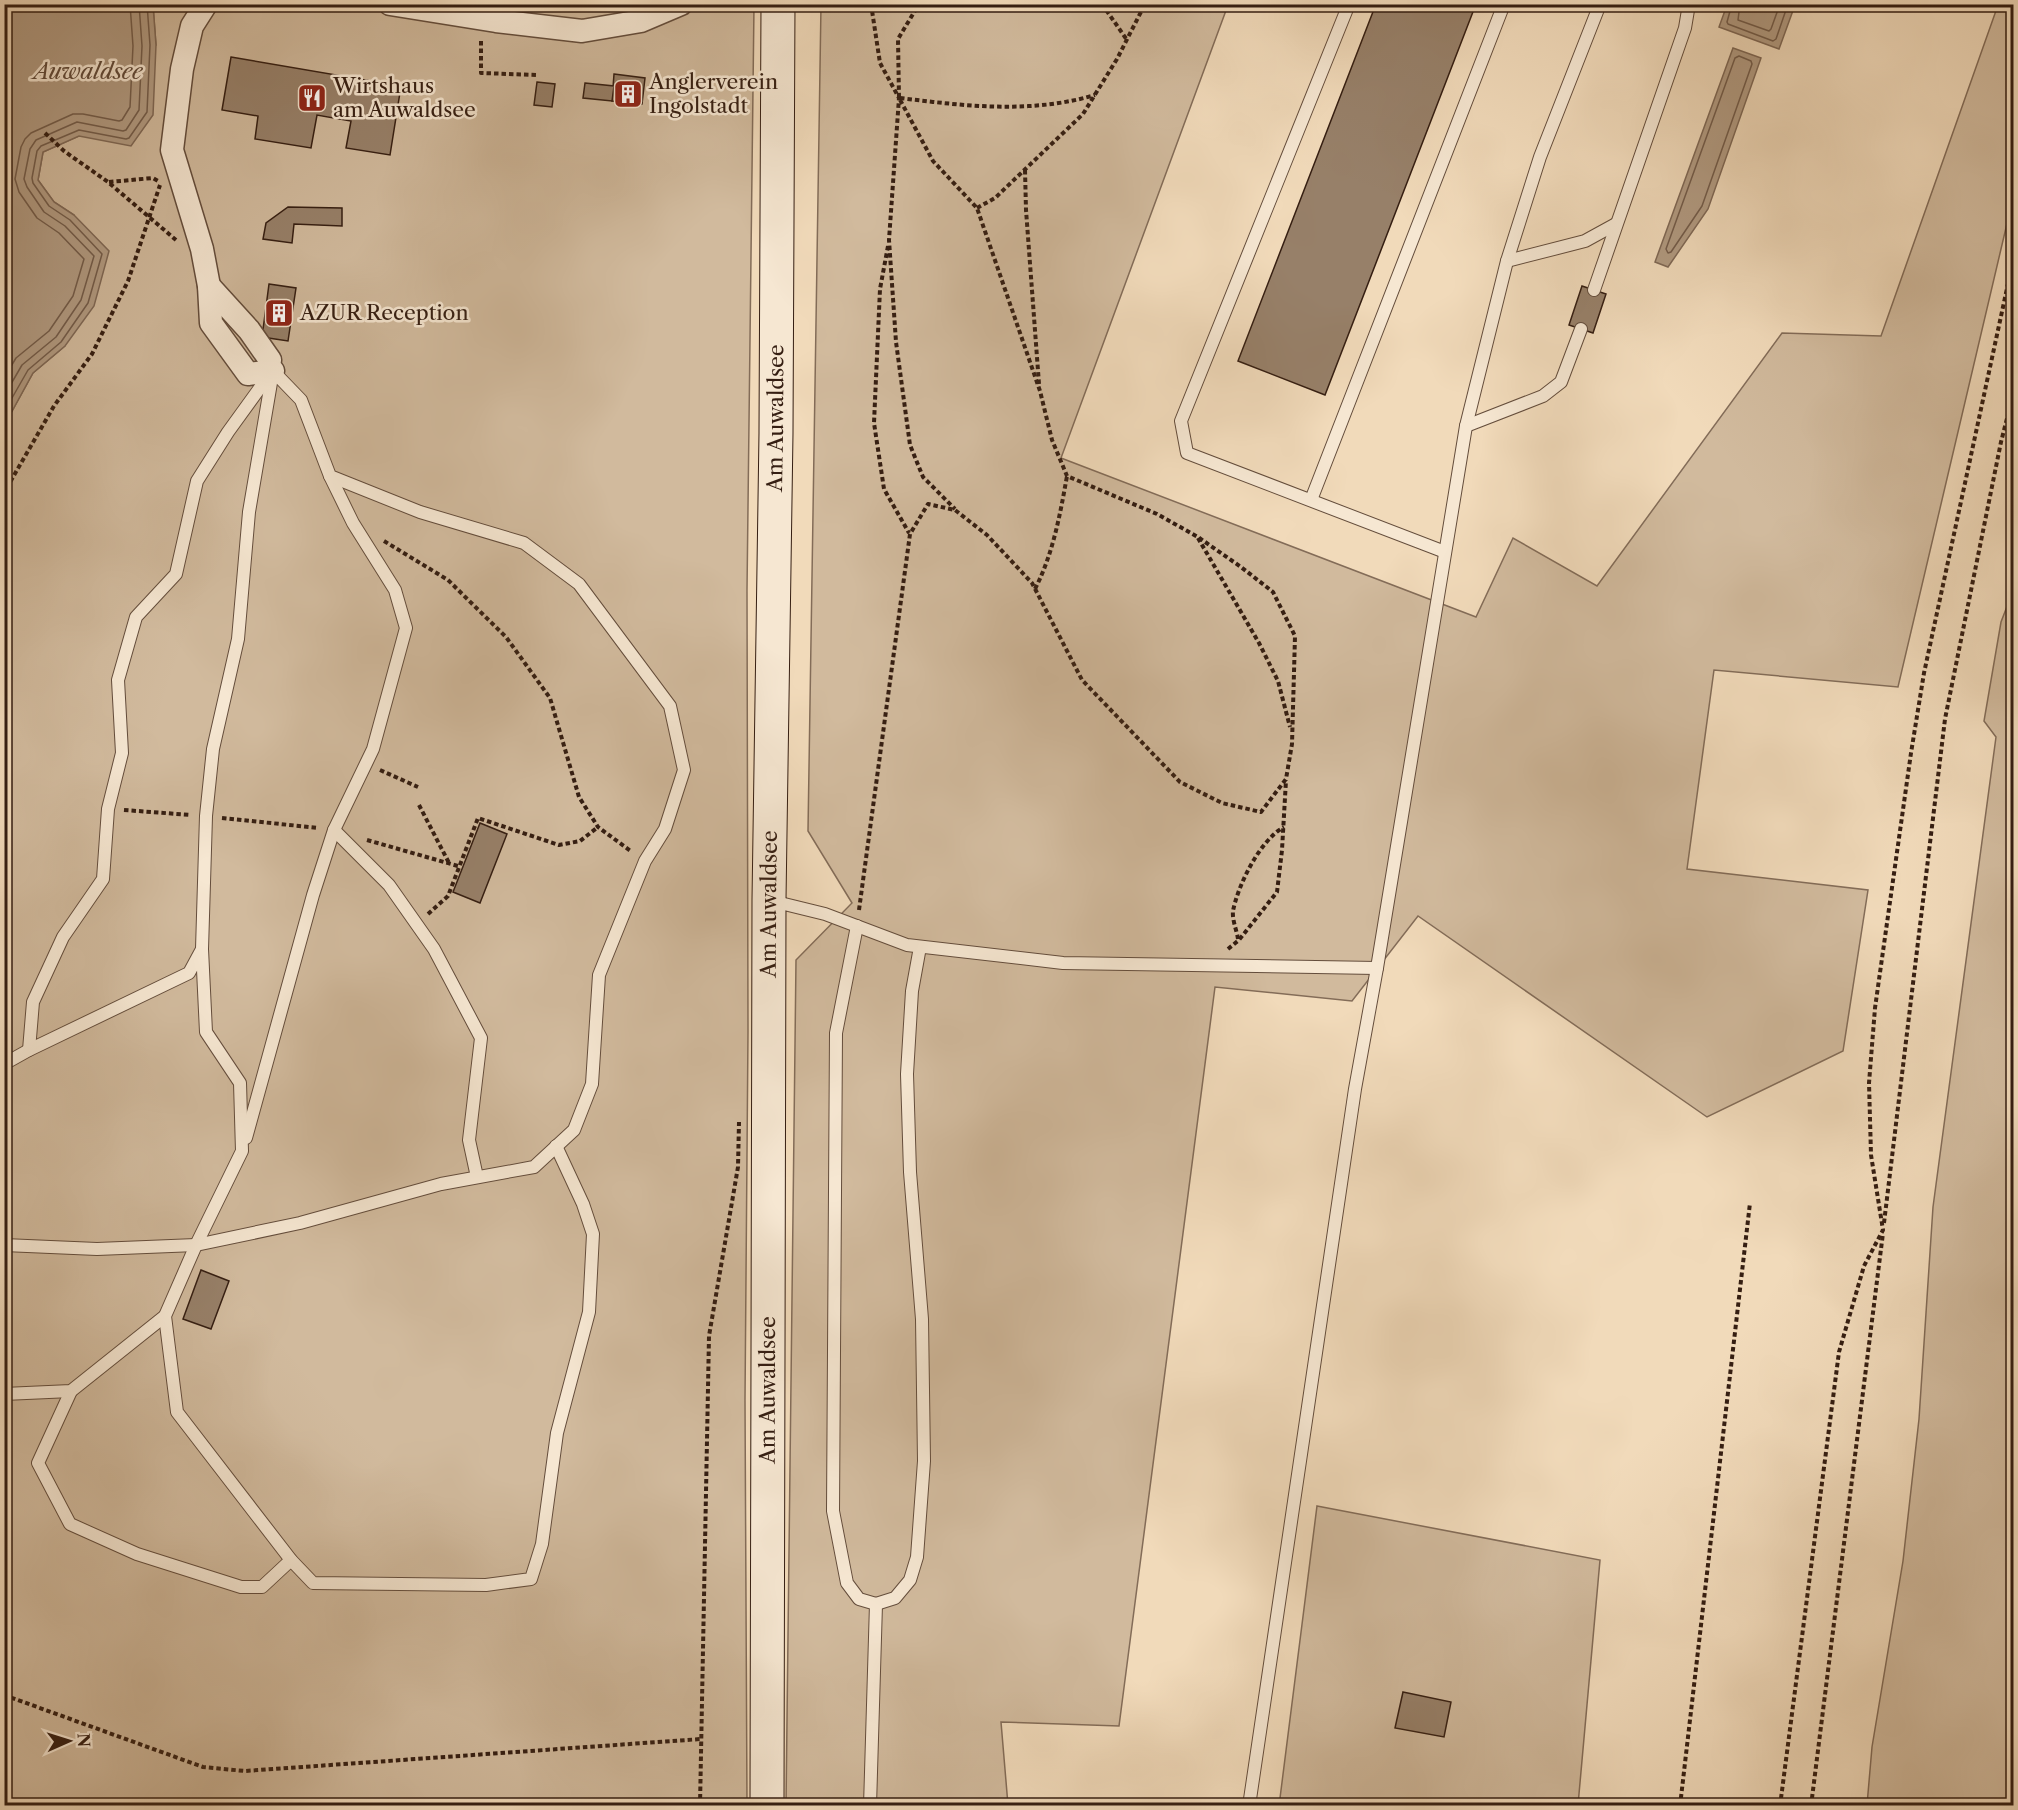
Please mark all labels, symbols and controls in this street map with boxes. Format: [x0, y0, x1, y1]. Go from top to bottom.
water label: Auwaldsee [30, 58, 144, 85]
place label: Anglerverein Ingolstadt [648, 69, 778, 118]
place label: Wirtshaus am Auwaldsee [332, 73, 476, 122]
building icon: Anglerverein Ingolstadt [612, 78, 644, 110]
restaurant icon: Wirtshaus am Auwaldsee [296, 82, 328, 114]
building icon: AZUR Reception [263, 297, 295, 329]
place label: AZUR Reception [299, 300, 469, 325]
street label: Am Auwaldsee [762, 344, 788, 493]
street label: Am Auwaldsee [756, 830, 782, 979]
street label: Am Auwaldsee [755, 1316, 780, 1465]
north arrow [39, 1711, 99, 1771]
text: N [74, 1733, 94, 1748]

